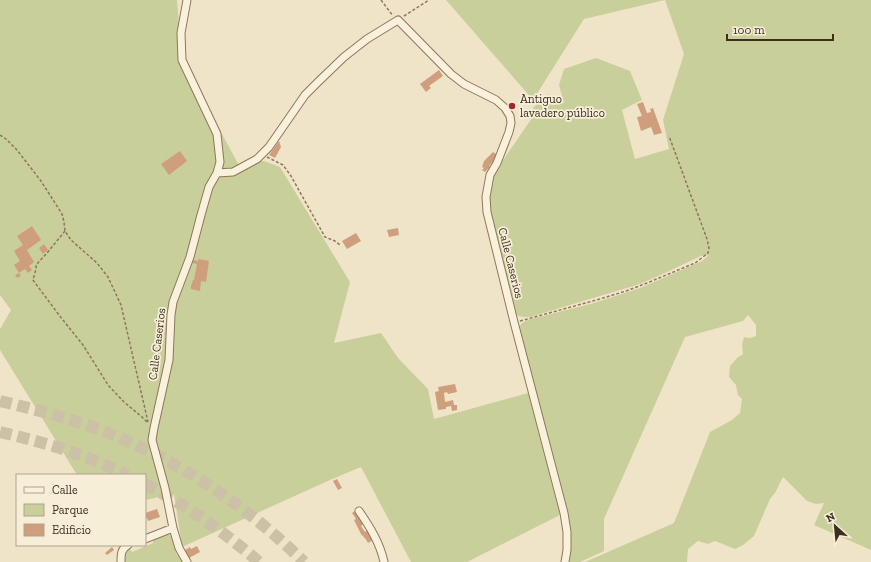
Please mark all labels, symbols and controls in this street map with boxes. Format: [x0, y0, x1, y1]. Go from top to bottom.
scale bar [727, 16, 833, 42]
text: 100 m [733, 23, 765, 37]
place label: Antiguo lavadero público [520, 92, 605, 120]
marker: Antiguo lavadero público [507, 101, 517, 111]
street label: Calle Caserios [495, 226, 527, 300]
street label: Calle Caserios [146, 307, 168, 381]
legend [16, 474, 146, 546]
text: Calle [52, 483, 78, 497]
text: Parque [52, 503, 89, 517]
north arrow [815, 506, 855, 546]
text: N [824, 510, 838, 525]
text: Edificio [52, 523, 91, 537]

